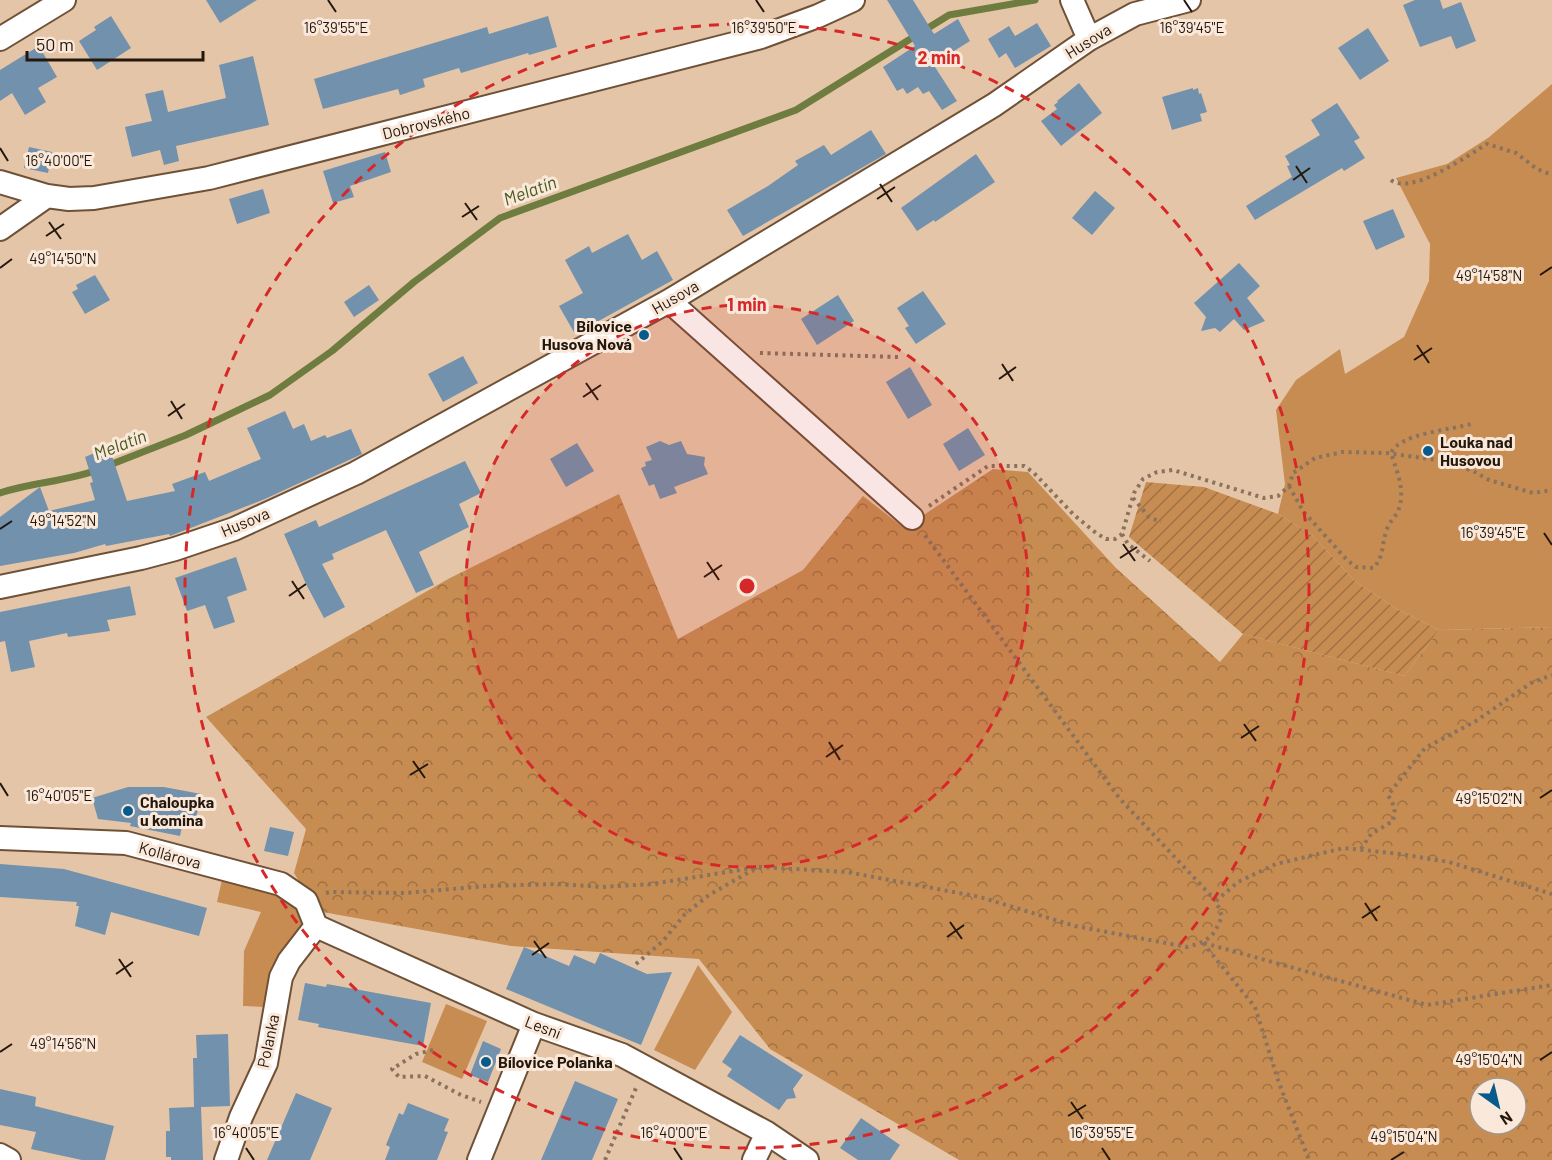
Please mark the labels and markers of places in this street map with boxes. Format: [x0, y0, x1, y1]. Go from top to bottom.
place label: Bílovice Husova Nová [542, 316, 632, 353]
marker: Bílovice Husova Nová [637, 328, 651, 342]
place label: Louka nad Husovou [1440, 432, 1513, 469]
marker: Louka nad Husovou [1421, 444, 1435, 458]
centre of rings [737, 576, 757, 596]
place label: Chaloupka u komina [140, 792, 214, 829]
marker: Chaloupka u komina [121, 804, 135, 818]
place label: Bílovice Polanka [498, 1052, 613, 1071]
marker: Bílovice Polanka [479, 1055, 493, 1069]

